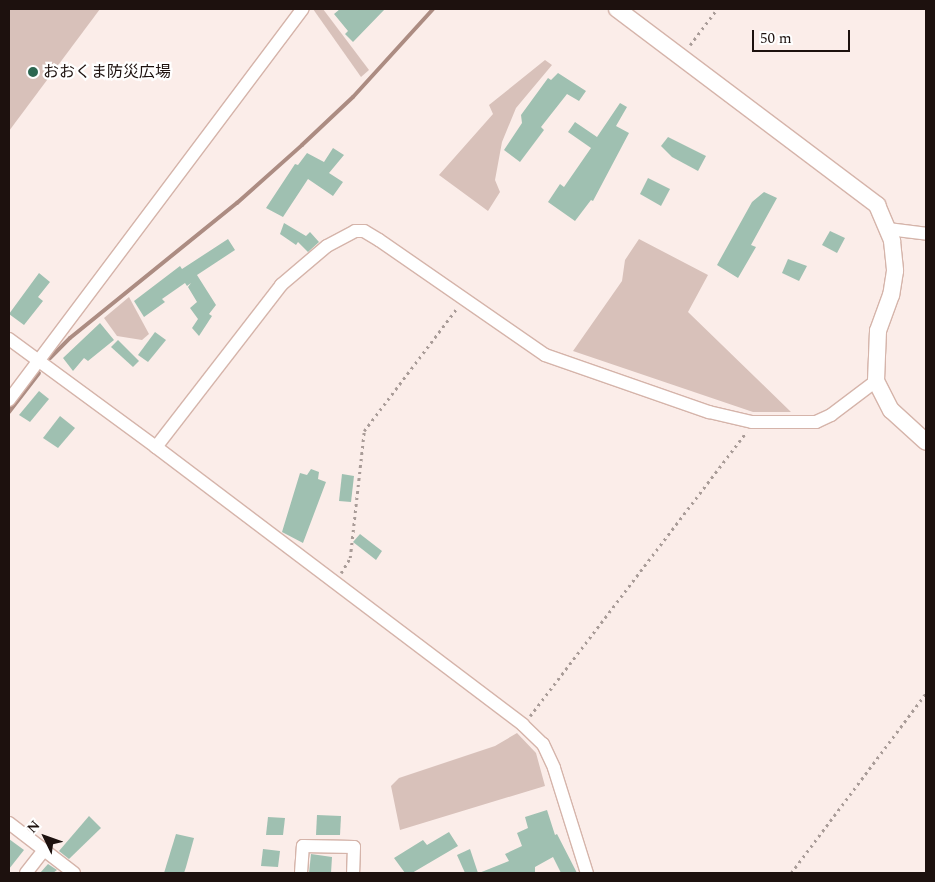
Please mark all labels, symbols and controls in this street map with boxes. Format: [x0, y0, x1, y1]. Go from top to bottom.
scale bar [755, 20, 852, 52]
text: 50 m [760, 27, 792, 50]
place label: おおくま防災広場 [43, 62, 171, 82]
marker: おおくま防災広場 [27, 66, 39, 78]
north arrow [20, 812, 70, 862]
text: N [22, 815, 45, 838]

